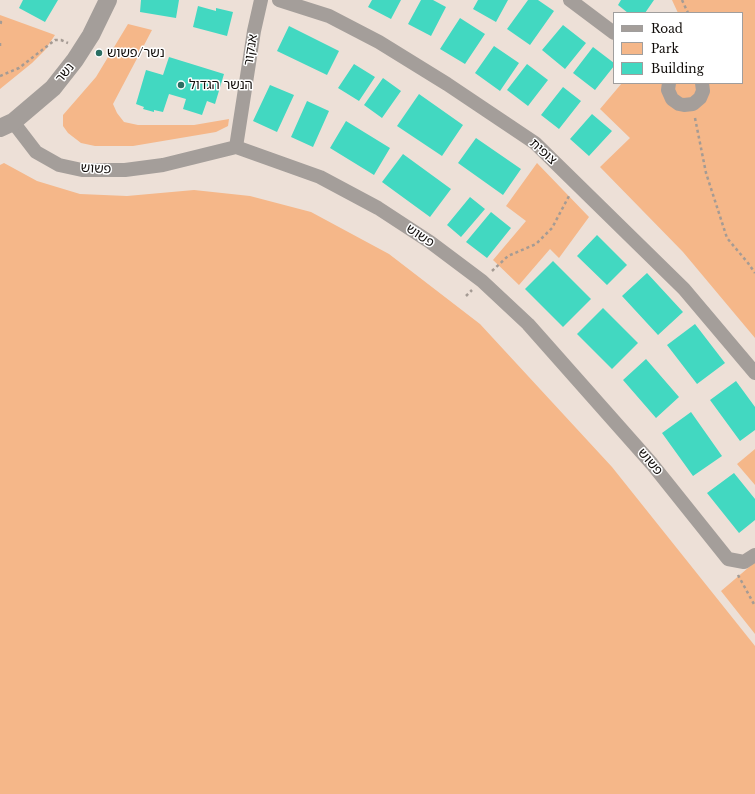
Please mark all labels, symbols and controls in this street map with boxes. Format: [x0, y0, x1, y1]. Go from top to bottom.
legend [613, 12, 743, 84]
text: Road [651, 21, 683, 36]
street label: אנקור [241, 33, 261, 67]
text: Park [651, 41, 679, 56]
place label: נשר/פשוש [107, 45, 165, 61]
marker: נשר/פשוש [94, 48, 104, 58]
street label: נשר [52, 60, 78, 86]
text: Building [651, 61, 704, 76]
place label: הנשר הגדול [189, 77, 253, 93]
marker: הנשר הגדול [176, 80, 186, 90]
street label: צופית [526, 136, 560, 168]
street label: פשוש [80, 160, 112, 178]
street label: פשוש [403, 221, 437, 251]
street label: פשוש [634, 445, 666, 479]

